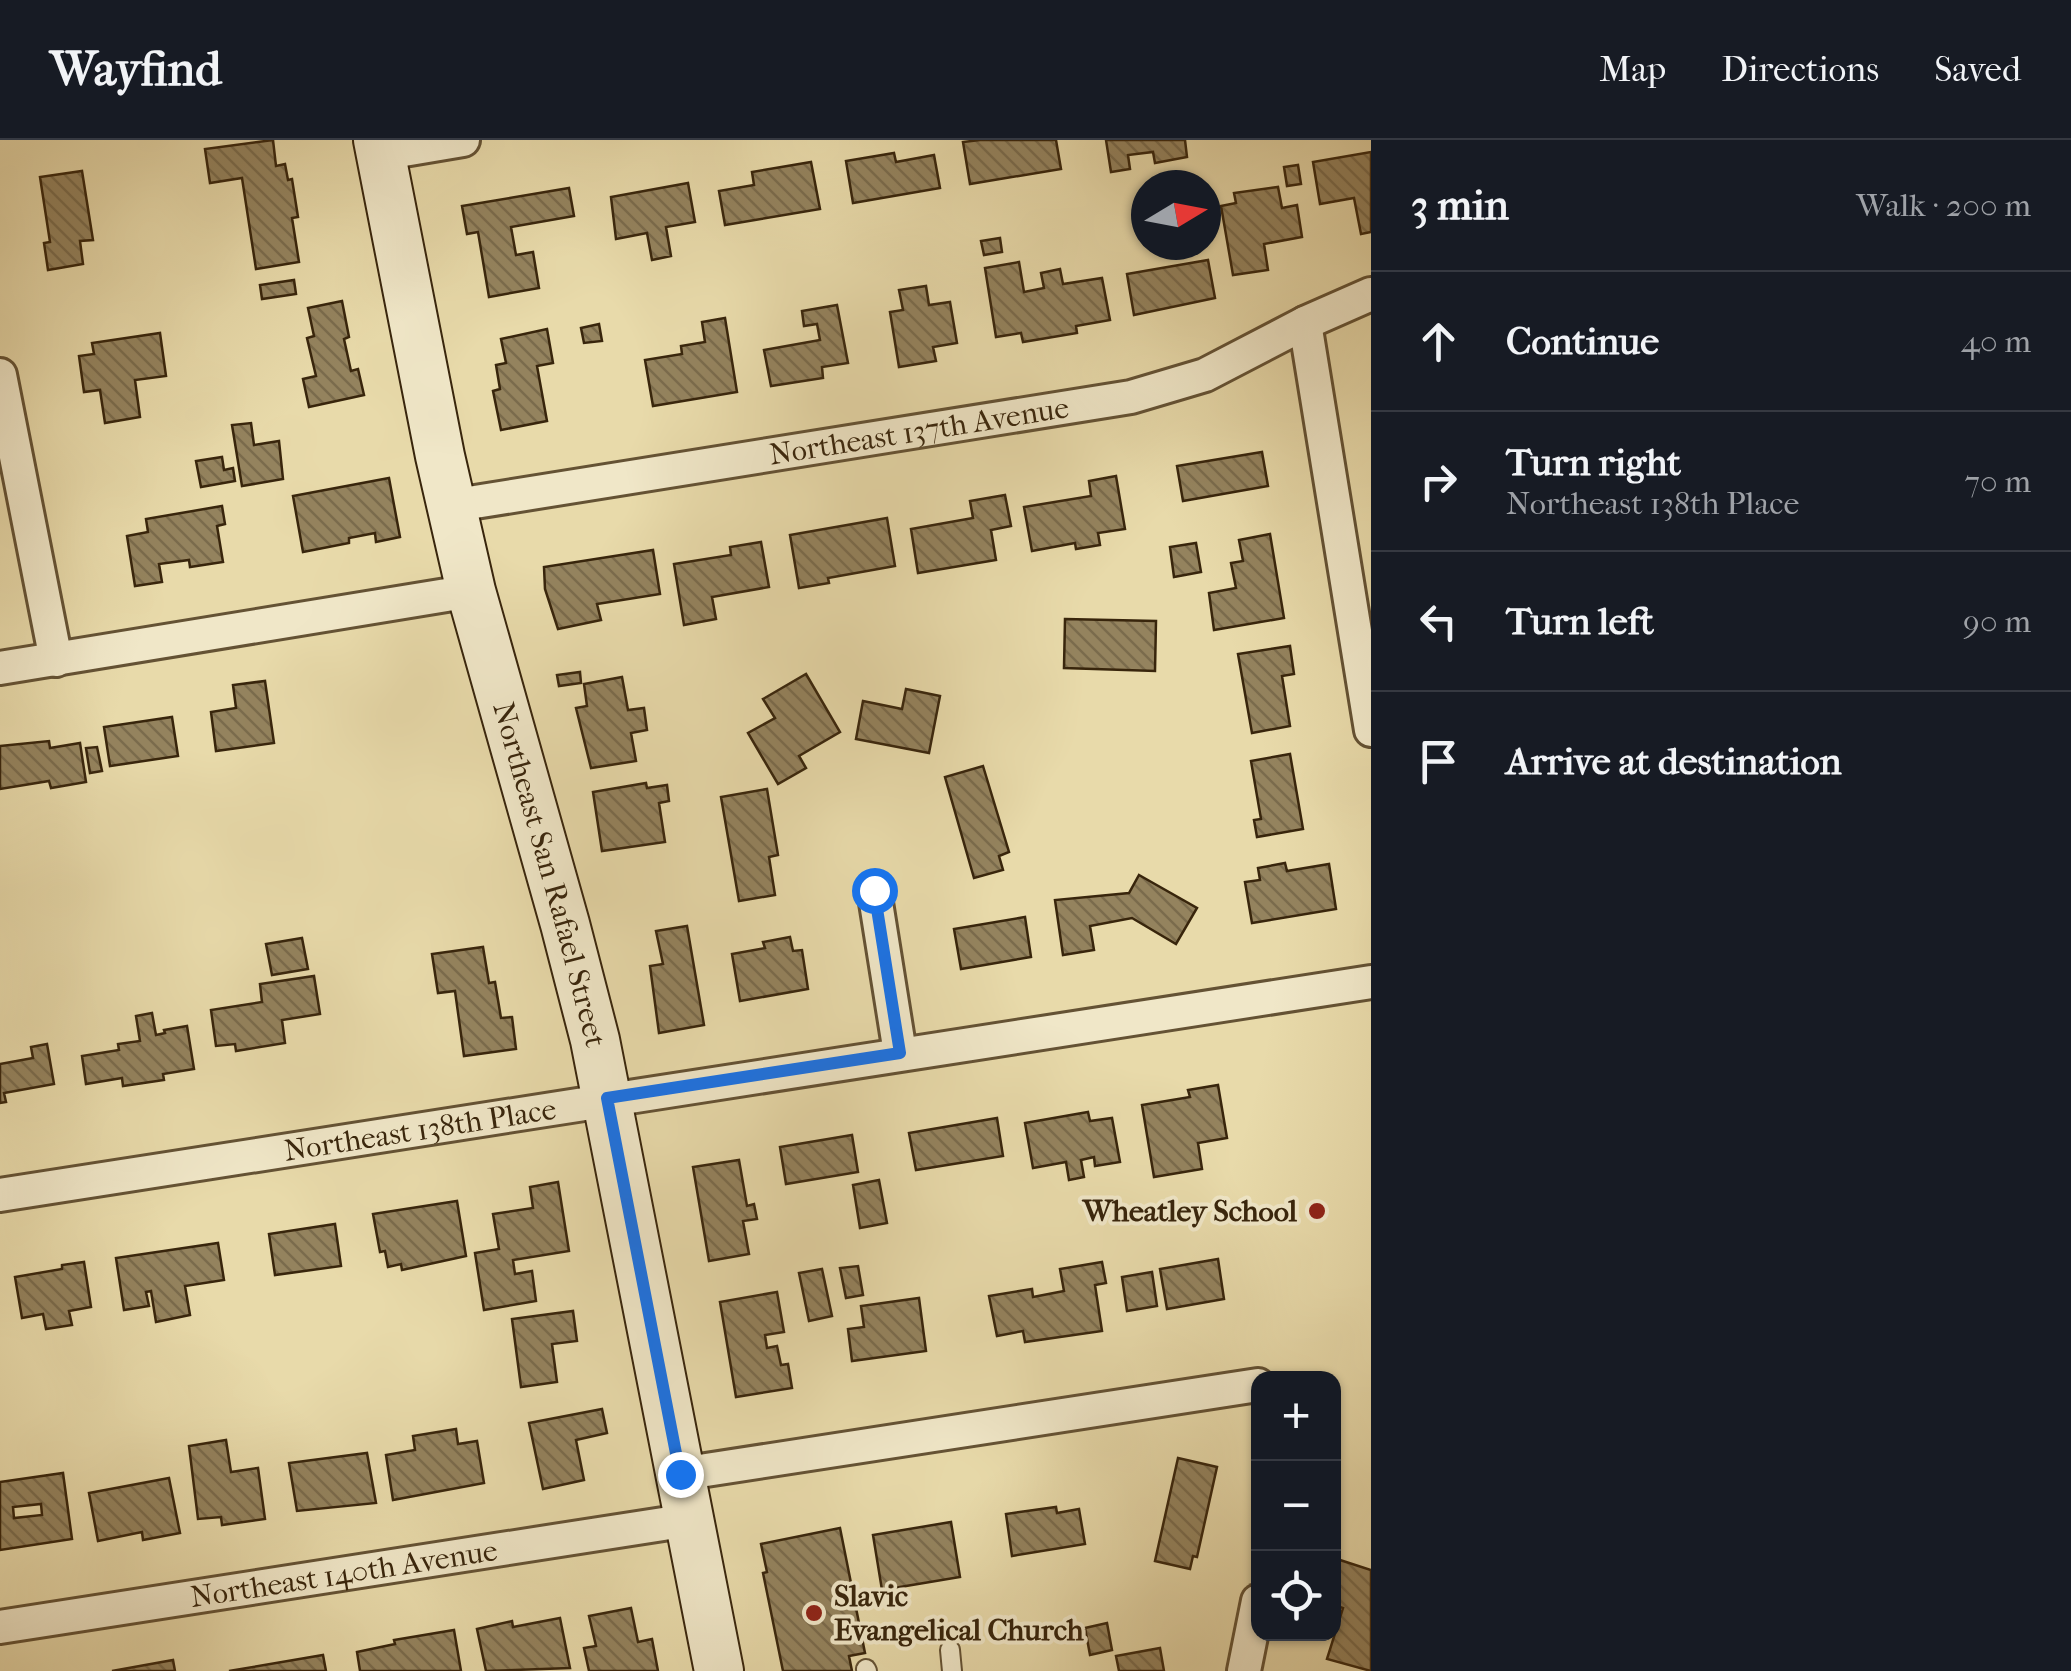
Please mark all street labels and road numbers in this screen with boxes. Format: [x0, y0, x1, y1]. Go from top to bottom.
street label: Northeast 137th Avenue [767, 390, 1072, 472]
street label: Northeast San Rafael Street [486, 698, 614, 1050]
street label: Northeast 138th Place [281, 1091, 559, 1168]
street label: Northeast 140th Avenue [188, 1532, 500, 1615]

